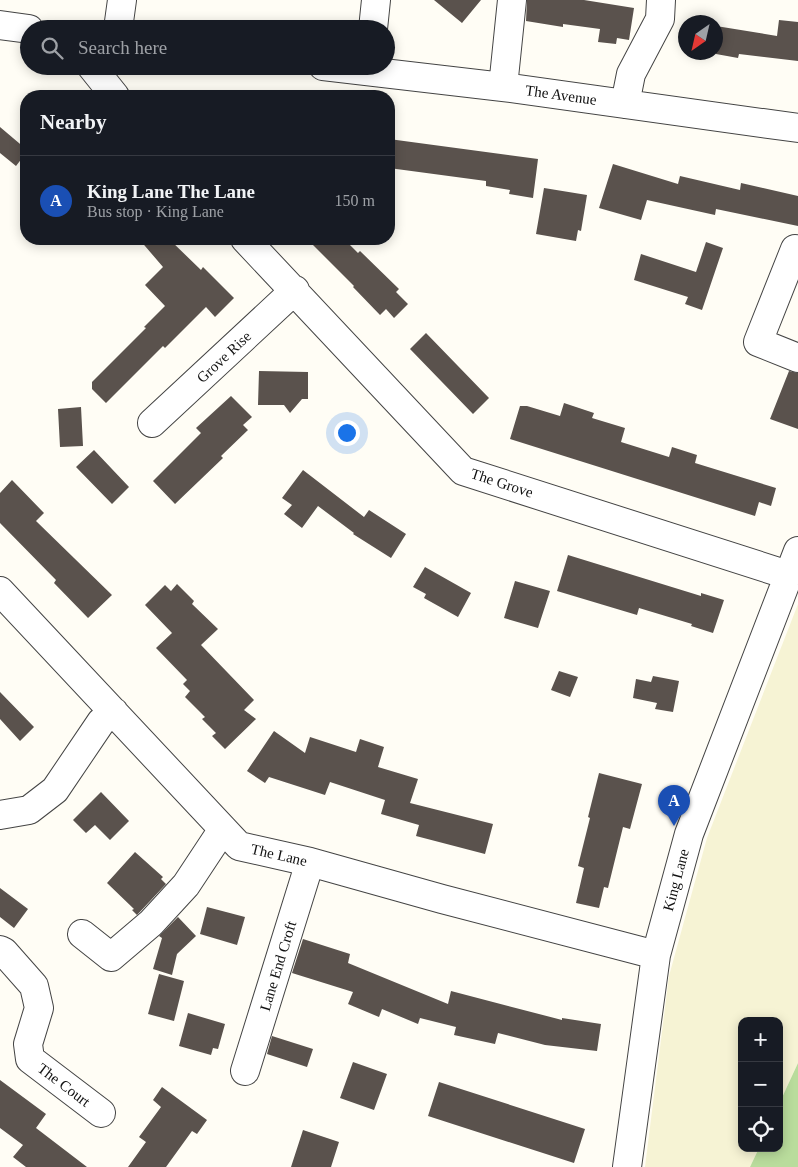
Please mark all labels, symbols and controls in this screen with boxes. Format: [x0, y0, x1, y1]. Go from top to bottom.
north arrow [678, 15, 723, 60]
search box [20, 20, 395, 75]
icon: search [38, 34, 66, 62]
text: Search here [78, 37, 167, 58]
street label: The Avenue [524, 82, 598, 108]
text: Nearby [40, 110, 107, 134]
text: King Lane The Lane [87, 181, 255, 202]
text: A [50, 192, 62, 209]
text: 150 m [335, 192, 375, 209]
text: Bus stop · King Lane [87, 203, 224, 220]
street label: Grove Rise [194, 328, 255, 386]
your location [334, 420, 360, 446]
street label: The Grove [469, 465, 535, 501]
pin: A [658, 785, 690, 826]
street label: The Lane [249, 841, 309, 869]
street label: King Lane [660, 847, 692, 913]
street label: Lane End Croft [257, 918, 300, 1013]
map controls [738, 1017, 783, 1152]
button: + [738, 1017, 783, 1062]
street label: The Court [35, 1060, 94, 1110]
button: − [738, 1062, 783, 1107]
button: locate [738, 1107, 783, 1152]

